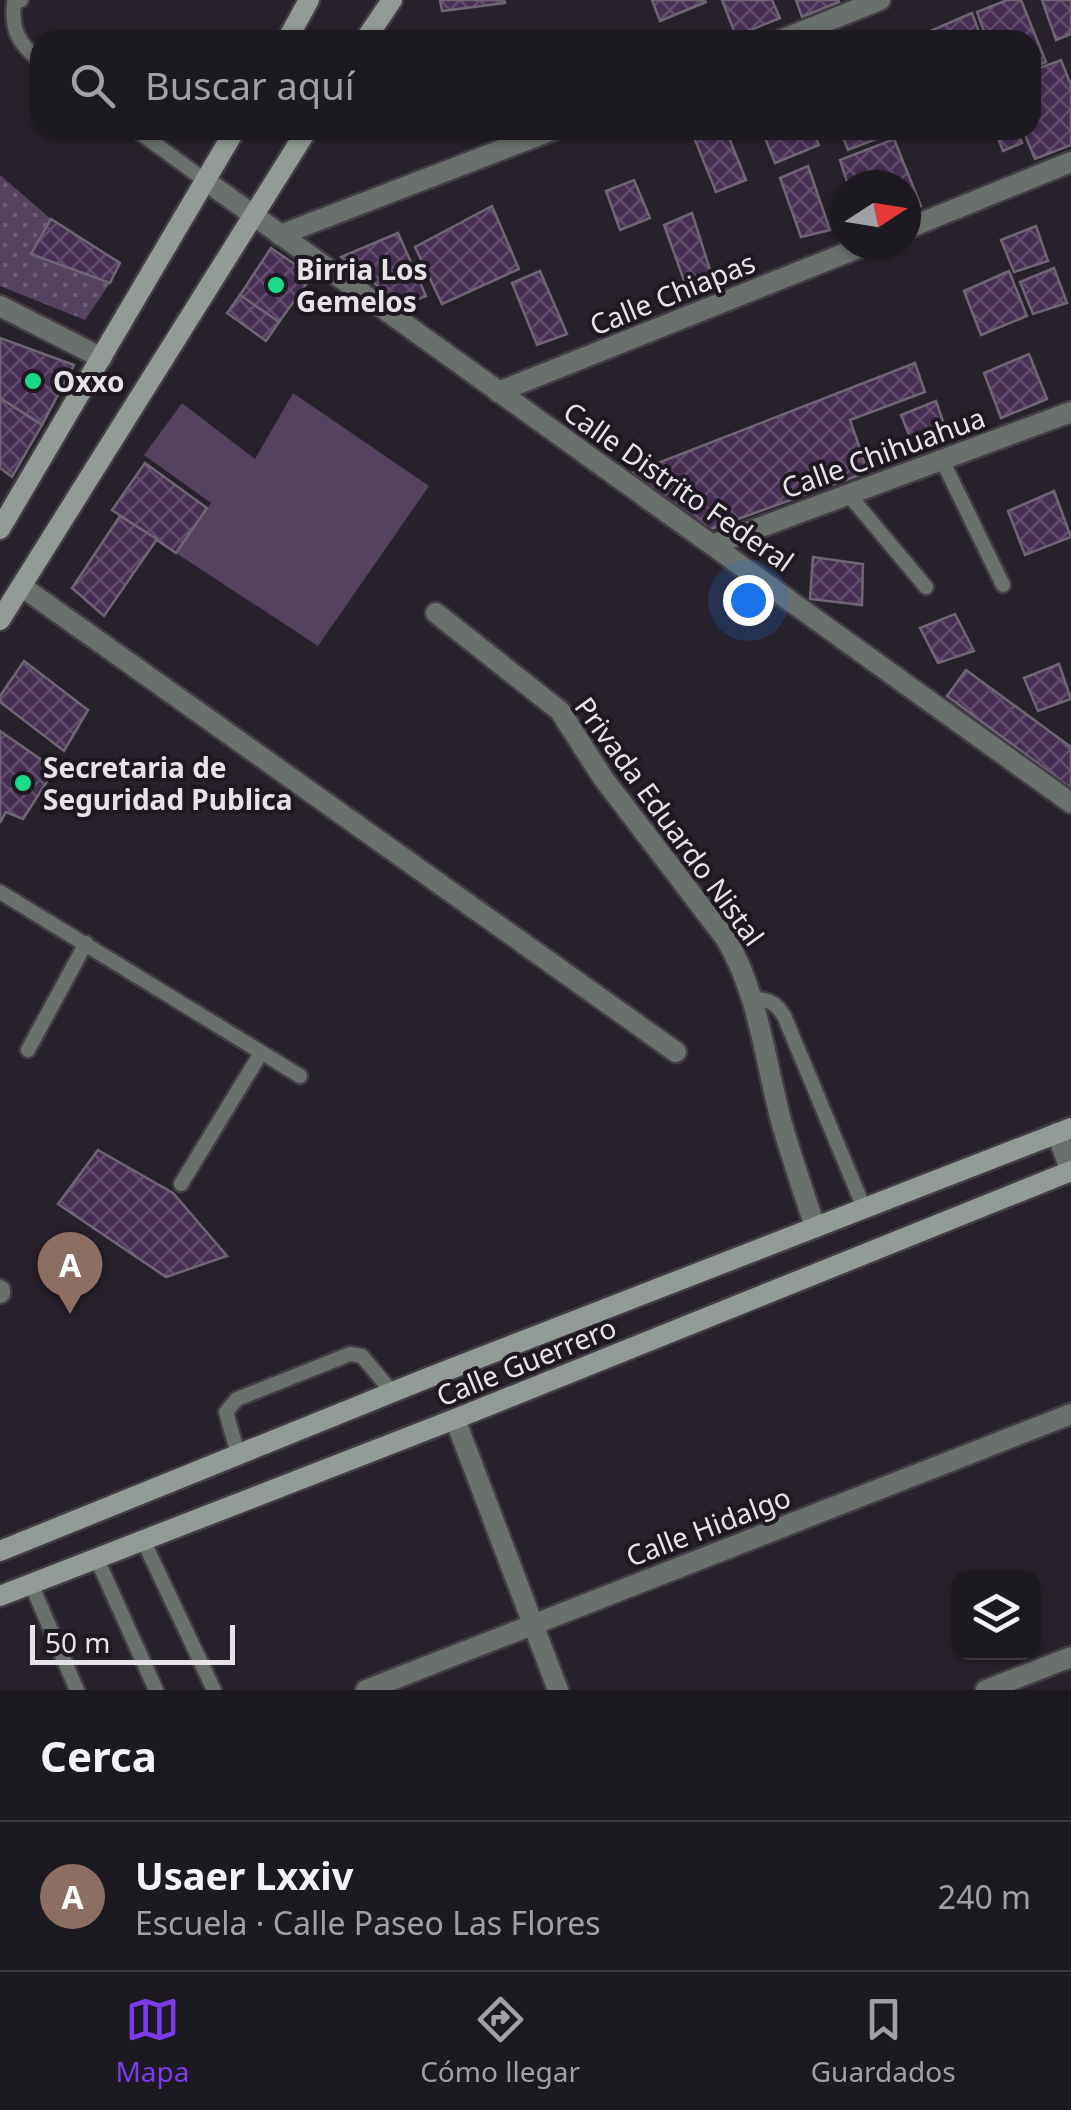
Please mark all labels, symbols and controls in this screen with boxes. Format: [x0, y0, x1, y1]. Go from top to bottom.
search box [30, 30, 1041, 140]
icon: search [65, 58, 120, 113]
text: Buscar aquí [145, 59, 355, 111]
north arrow [831, 170, 921, 260]
street label: Calle Chiapas [584, 243, 760, 343]
place label: Birria Los Gemelos [296, 250, 428, 320]
marker: Birria Los Gemelos [265, 274, 287, 296]
place label: Oxxo [53, 362, 124, 400]
marker: Oxxo [22, 370, 44, 392]
street label: Calle Distrito Federal [556, 392, 802, 580]
street label: Calle Chihuahua [776, 398, 990, 506]
your location [723, 575, 774, 626]
street label: Privada Eduardo Nistal [567, 689, 773, 953]
place label: Secretaria de Seguridad Publica [43, 748, 293, 818]
marker: Secretaria de Seguridad Publica [12, 772, 34, 794]
pin: A [38, 1232, 102, 1314]
street label: Calle Guerrero [430, 1308, 622, 1414]
street label: Calle Hidalgo [620, 1477, 796, 1575]
map controls [951, 1570, 1041, 1660]
button: layers [951, 1570, 1041, 1660]
scale bar [30, 1620, 235, 1664]
text: 50 m [45, 1623, 111, 1661]
text: Cerca [40, 1727, 157, 1784]
text: Usaer Lxxiv [135, 1849, 353, 1901]
text: A [61, 1875, 84, 1918]
text: 240 m [938, 1875, 1031, 1918]
text: Escuela · Calle Paseo Las Flores [135, 1901, 601, 1944]
tab: Mapa [115, 1992, 189, 2090]
tab: Cómo llegar [420, 1992, 580, 2090]
tab: Guardados [811, 1992, 956, 2090]

